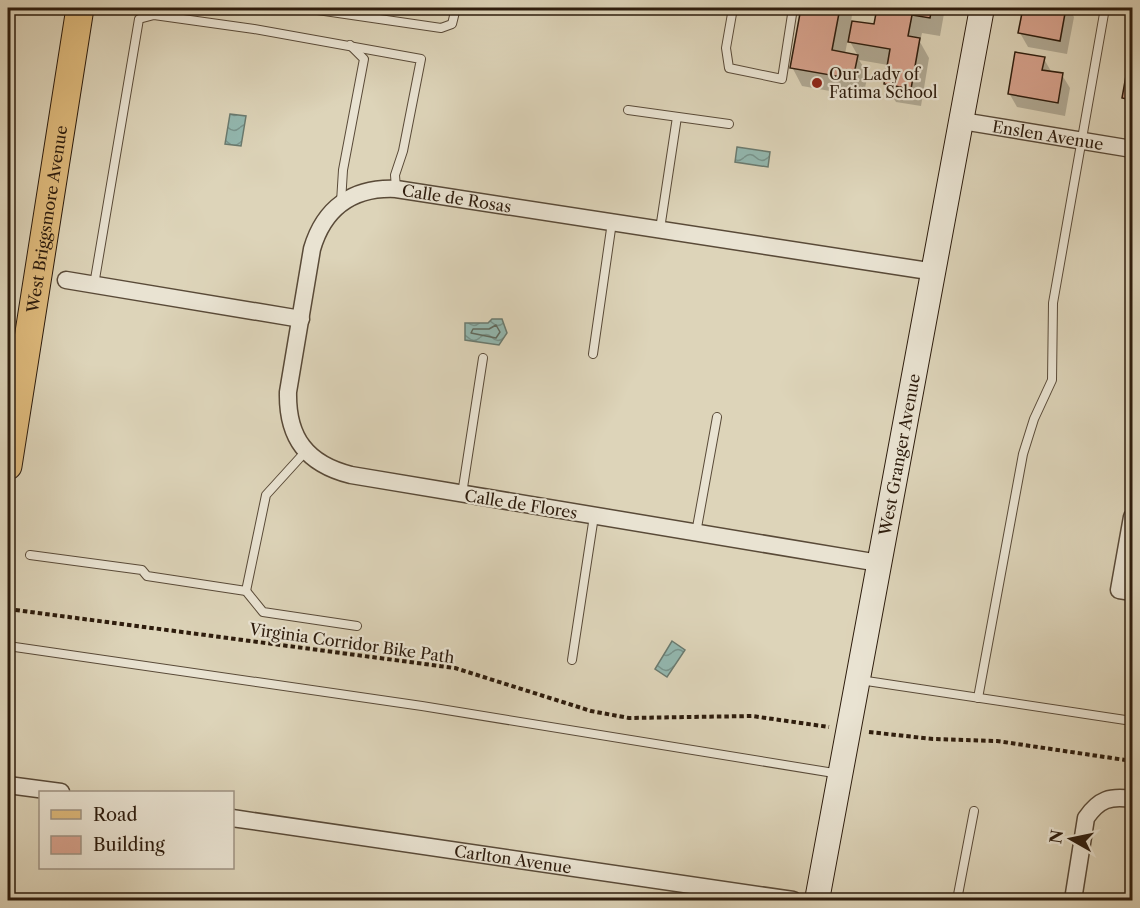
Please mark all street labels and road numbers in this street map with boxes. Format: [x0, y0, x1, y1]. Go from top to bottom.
street label: Enslen Avenue [991, 116, 1105, 154]
street label: West Briggsmore Avenue [22, 124, 71, 315]
street label: Calle de Rosas [401, 180, 513, 217]
street label: West Granger Avenue [874, 372, 924, 538]
street label: Calle de Flores [463, 485, 579, 523]
street label: Virginia Corridor Bike Path [247, 619, 456, 667]
street label: Carlton Avenue [453, 841, 573, 878]

